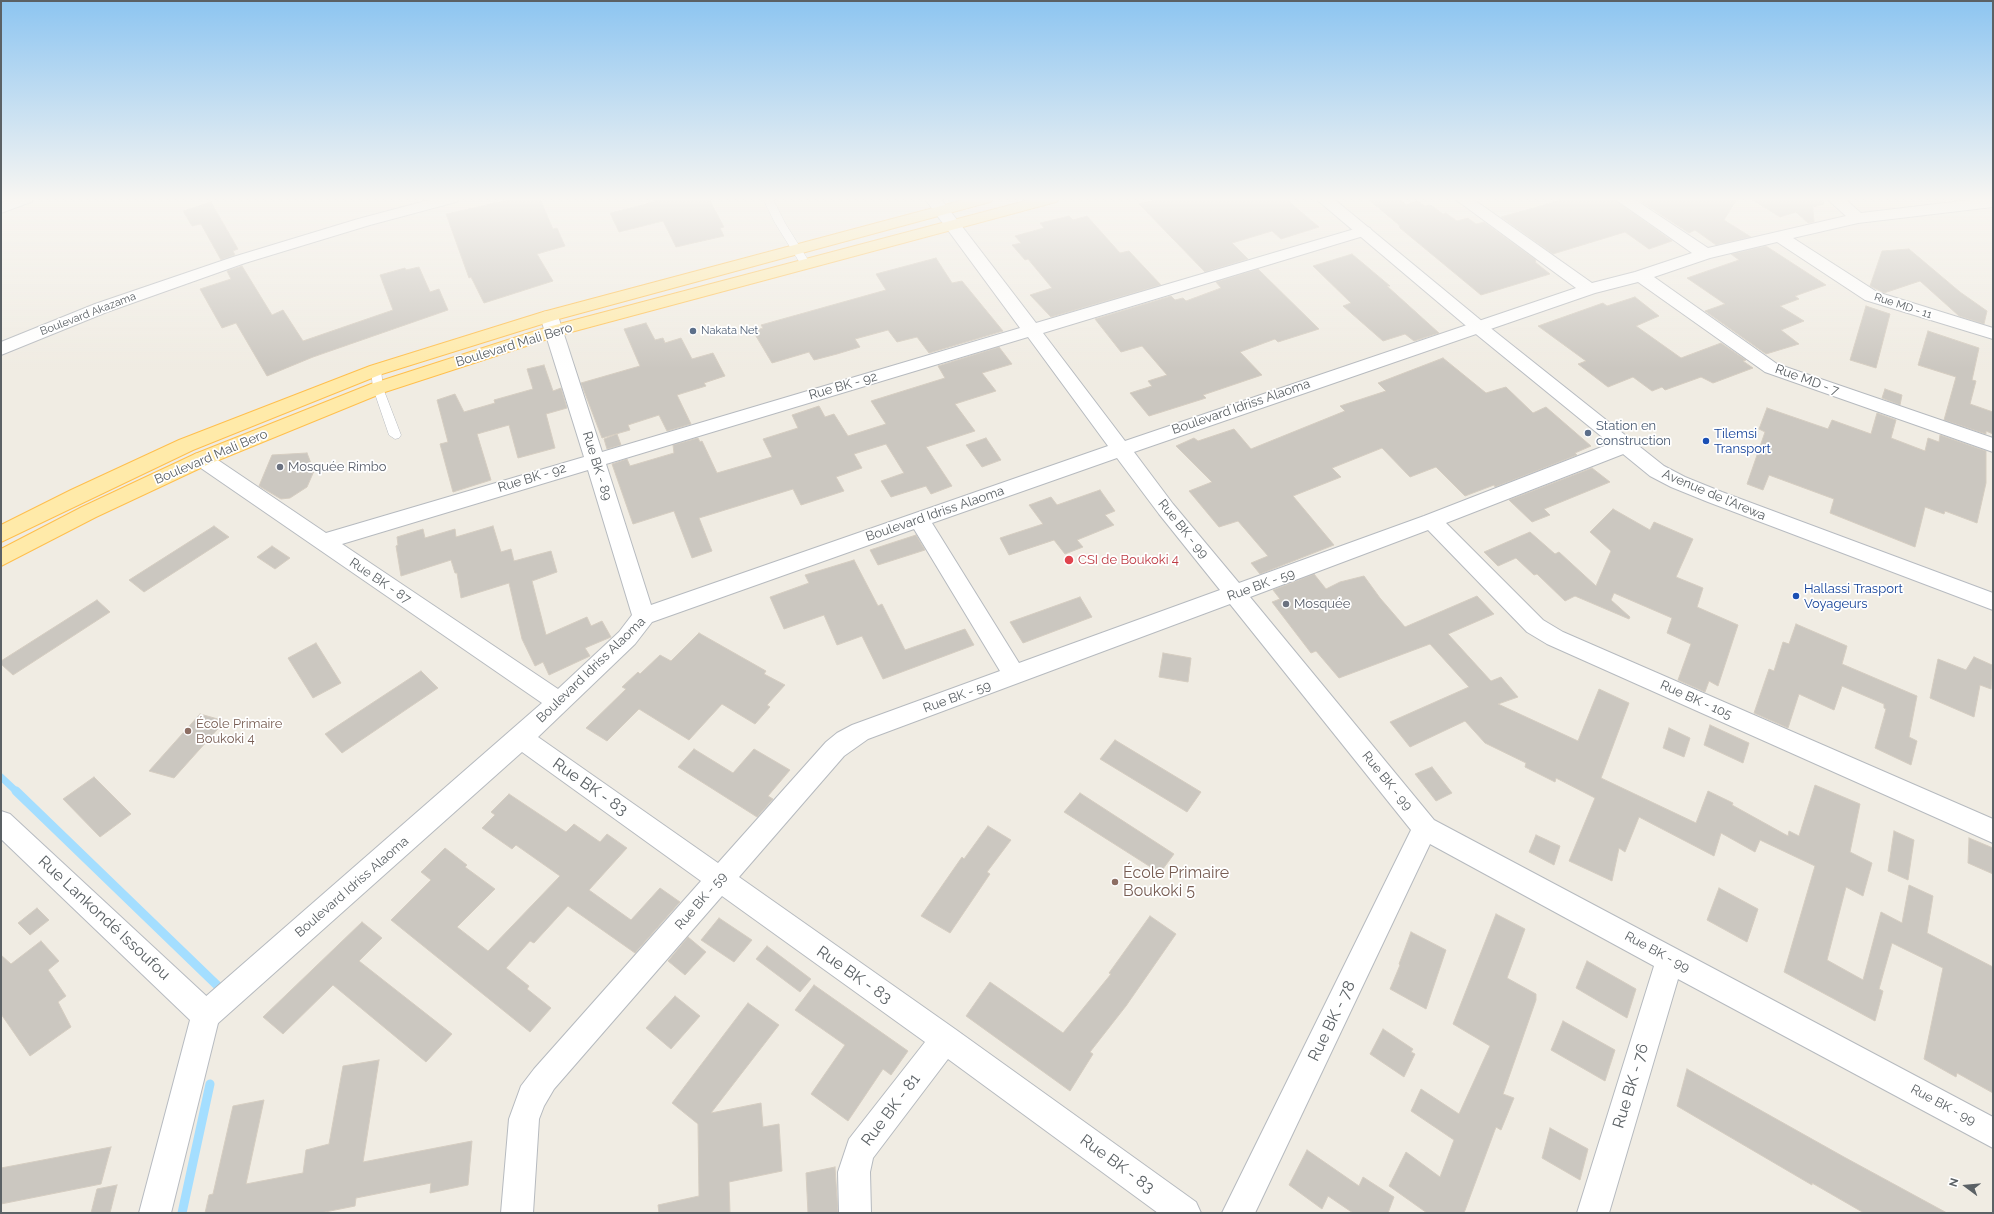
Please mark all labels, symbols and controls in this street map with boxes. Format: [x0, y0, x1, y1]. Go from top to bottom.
street label: Boulevard Akazama [38, 290, 138, 338]
street label: Rue MD - 11 [1872, 290, 1934, 322]
street label: Boulevard Mali Bero [454, 320, 574, 370]
place label: Nakata Net [701, 324, 758, 338]
marker: Nakata Net [688, 326, 698, 336]
street label: Rue MD - 7 [1773, 361, 1841, 399]
street label: Rue BK - 92 [807, 369, 879, 403]
street label: Boulevard Idriss Alaoma [1170, 376, 1312, 438]
place label: Station en construction [1596, 418, 1671, 449]
street label: Boulevard Mali Bero [152, 426, 270, 488]
place label: Tilemsi Transport [1714, 426, 1771, 457]
marker: Station en construction [1583, 428, 1593, 438]
street label: Rue BK - 89 [579, 430, 615, 502]
marker: Tilemsi Transport [1701, 436, 1711, 446]
place label: Mosquée Rimbo [288, 459, 387, 475]
street label: Rue BK - 92 [496, 460, 568, 496]
marker: Mosquée Rimbo [275, 462, 285, 472]
street label: Avenue de l'Arewa [1660, 466, 1768, 524]
street label: Boulevard Idriss Alaoma [864, 483, 1006, 545]
street label: Rue BK - 99 [1154, 496, 1212, 562]
place label: CSI de Boukoki 4 [1078, 552, 1179, 568]
marker: CSI de Boukoki 4 [1063, 554, 1075, 566]
street label: Rue BK - 87 [346, 555, 414, 607]
street label: Rue BK - 59 [1225, 566, 1297, 604]
place label: Hallassi Trasport Voyageurs [1804, 581, 1903, 612]
marker: Hallassi Trasport Voyageurs [1791, 591, 1801, 601]
place label: Mosquée [1294, 596, 1350, 612]
marker: Mosquée [1281, 599, 1291, 609]
street label: Boulevard Idriss Alaoma [533, 614, 649, 726]
street label: Rue BK - 105 [1658, 677, 1734, 723]
street label: Rue BK - 59 [921, 678, 993, 716]
place label: École Primaire Boukoki 4 [196, 716, 282, 747]
marker: École Primaire Boukoki 4 [183, 726, 193, 736]
street label: Rue BK - 99 [1358, 748, 1416, 814]
street label: Rue BK - 83 [549, 754, 631, 820]
street label: Boulevard Idriss Alaoma [292, 833, 412, 941]
street label: Rue Lankondé Issoufou [34, 852, 174, 984]
place label: École Primaire Boukoki 5 [1123, 863, 1229, 901]
street label: Rue BK - 59 [672, 869, 730, 933]
marker: École Primaire Boukoki 5 [1110, 877, 1120, 887]
street label: Rue BK - 99 [1622, 928, 1692, 976]
street label: Rue BK - 83 [813, 942, 895, 1008]
street label: Rue BK - 78 [1304, 978, 1360, 1064]
street label: Rue BK - 76 [1609, 1041, 1653, 1131]
street label: Rue BK - 81 [858, 1070, 924, 1150]
street label: Rue BK - 99 [1908, 1081, 1978, 1129]
street label: Rue BK - 83 [1076, 1131, 1158, 1197]
north arrow [1946, 1166, 1986, 1206]
text: N [1947, 1177, 1961, 1188]

